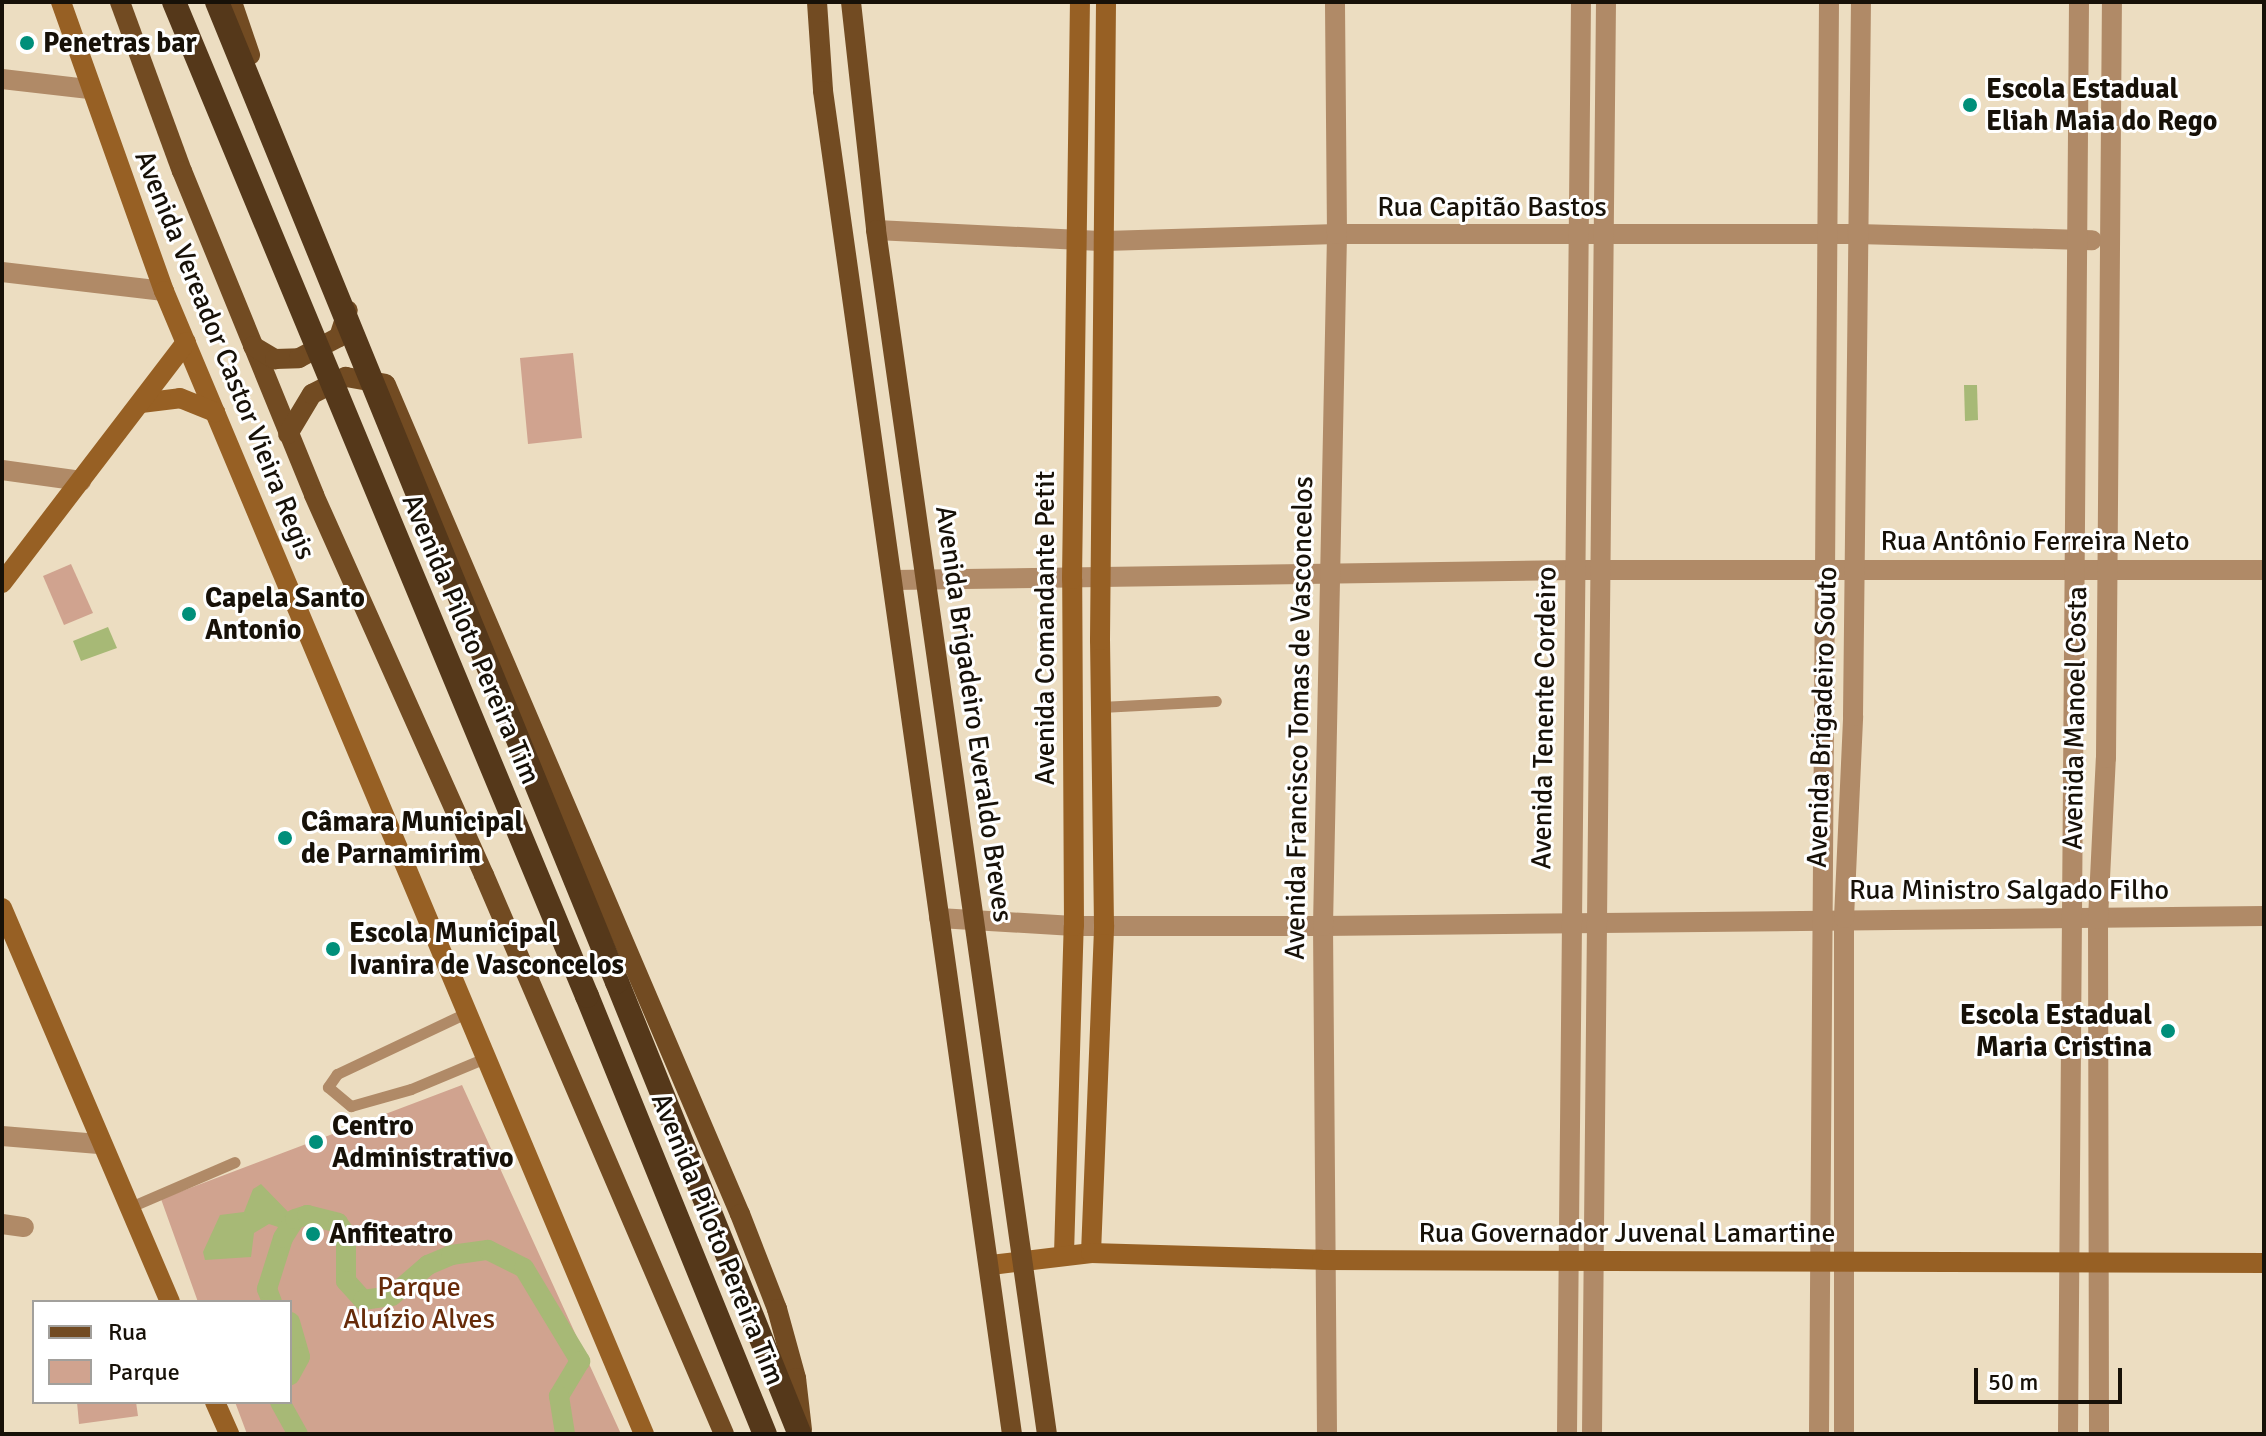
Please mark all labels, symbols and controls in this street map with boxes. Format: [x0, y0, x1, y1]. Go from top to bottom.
place label: Penetras bar [43, 26, 197, 60]
marker: Penetras bar [18, 34, 36, 52]
place label: Escola Estadual Eliah Maia do Rego [1986, 72, 2217, 138]
marker: Escola Estadual Eliah Maia do Rego [1961, 96, 1979, 114]
street label: Avenida Vereador Castor Vieira Regis [127, 146, 323, 564]
street label: Rua Capitão Bastos [1377, 190, 1607, 224]
street label: Avenida Comandante Petit [1028, 471, 1062, 785]
street label: Avenida Francisco Tomas de Vasconcelos [1278, 476, 1320, 960]
street label: Avenida Piloto Pereira Tim [395, 489, 547, 789]
street label: Avenida Brigadeiro Everaldo Breves [928, 504, 1020, 924]
street label: Rua Antônio Ferreira Neto [1880, 524, 2190, 558]
street label: Avenida Tenente Cordeiro [1525, 566, 1563, 870]
street label: Avenida Brigadeiro Souto [1800, 566, 1844, 868]
place label: Capela Santo Antonio [205, 581, 365, 647]
street label: Avenida Manoel Costa [2056, 586, 2094, 850]
marker: Capela Santo Antonio [180, 605, 198, 623]
place label: Câmara Municipal de Parnamirim [301, 805, 523, 871]
marker: Câmara Municipal de Parnamirim [276, 829, 294, 847]
street label: Rua Ministro Salgado Filho [1849, 873, 2169, 907]
place label: Escola Municipal Ivanira de Vasconcelos [349, 916, 624, 982]
marker: Escola Municipal Ivanira de Vasconcelos [324, 940, 342, 958]
place label: Escola Estadual Maria Cristina [1960, 998, 2152, 1064]
marker: Escola Estadual Maria Cristina [2159, 1022, 2177, 1040]
street label: Avenida Piloto Pereira Tim [644, 1088, 792, 1390]
place label: Centro Administrativo [332, 1109, 514, 1175]
marker: Centro Administrativo [307, 1133, 325, 1151]
street label: Rua Governador Juvenal Lamartine [1419, 1216, 1835, 1250]
place label: Anfiteatro [329, 1217, 453, 1251]
marker: Anfiteatro [304, 1225, 322, 1243]
park label: Parque Aluízio Alves [343, 1270, 495, 1336]
legend [32, 1300, 292, 1404]
text: Rua [108, 1317, 147, 1347]
scale bar [1978, 1352, 2126, 1402]
text: Parque [108, 1357, 180, 1387]
text: 50 m [1988, 1367, 2038, 1397]

